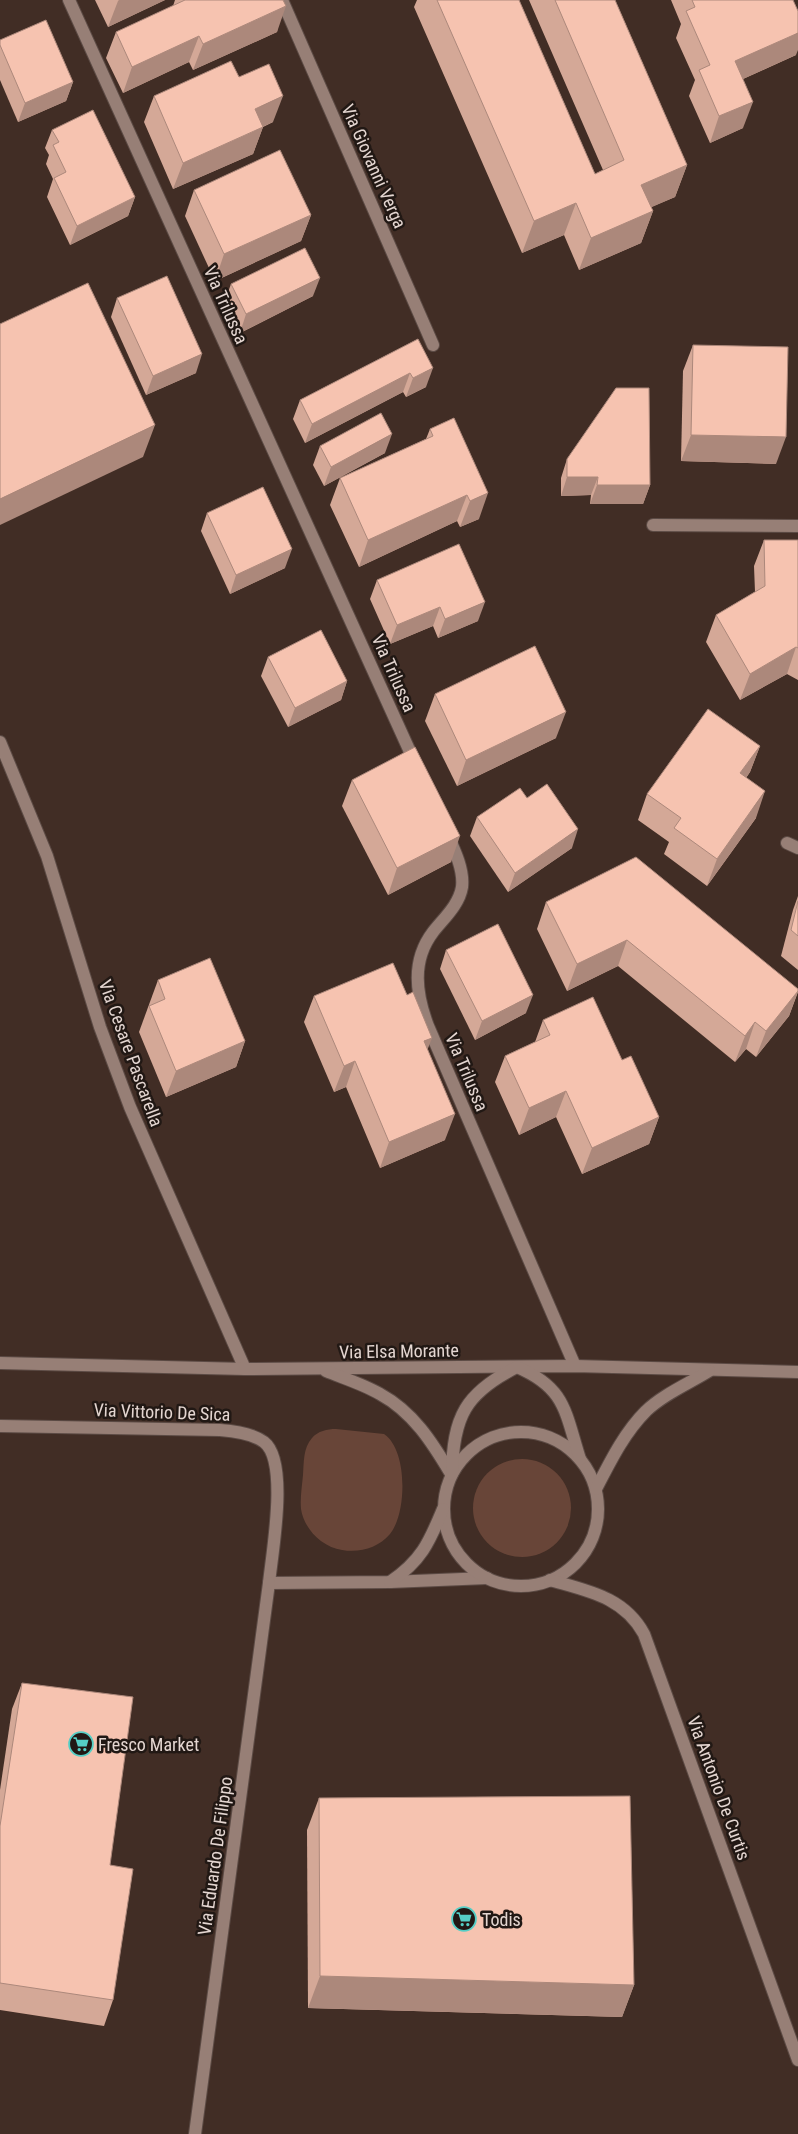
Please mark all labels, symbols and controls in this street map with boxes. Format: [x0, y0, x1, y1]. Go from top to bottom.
street label: Via Giovanni Verga [337, 101, 411, 231]
street label: Via Trilussa [200, 263, 252, 347]
street label: Via Trilussa [368, 631, 420, 715]
street label: Via Cesare Pascarella [95, 977, 167, 1129]
street label: Via Trilussa [441, 1030, 493, 1114]
street label: Via Elsa Morante [339, 1339, 459, 1363]
street label: Via Vittorio De Sica [93, 1399, 231, 1425]
street label: Via Antonio De Curtis [683, 1713, 755, 1863]
supermarket icon: Fresco Market [68, 1731, 94, 1757]
place label: Fresco Market [98, 1734, 199, 1755]
street label: Via Eduardo De Filippo [193, 1775, 237, 1937]
supermarket icon: Todis [451, 1906, 477, 1932]
place label: Todis [482, 1909, 521, 1930]

